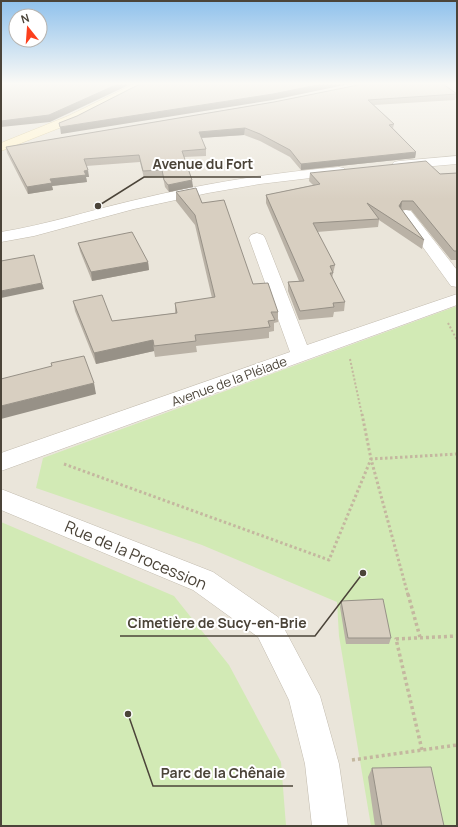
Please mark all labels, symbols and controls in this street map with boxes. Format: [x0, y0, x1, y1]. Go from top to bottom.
north arrow [8, 8, 48, 48]
text: N [19, 10, 31, 26]
callout: Avenue du Fort [144, 151, 261, 177]
text: Avenue du Fort [153, 154, 253, 173]
street label: Avenue de la Pléiade [169, 352, 290, 410]
street label: Rue de la Procession [62, 515, 210, 595]
callout: Cimetière de Sucy-en-Brie [120, 610, 315, 636]
text: Cimetière de Sucy-en-Brie [127, 613, 307, 632]
callout: Parc de la Chênaie [153, 760, 293, 786]
text: Parc de la Chênaie [161, 763, 285, 782]

